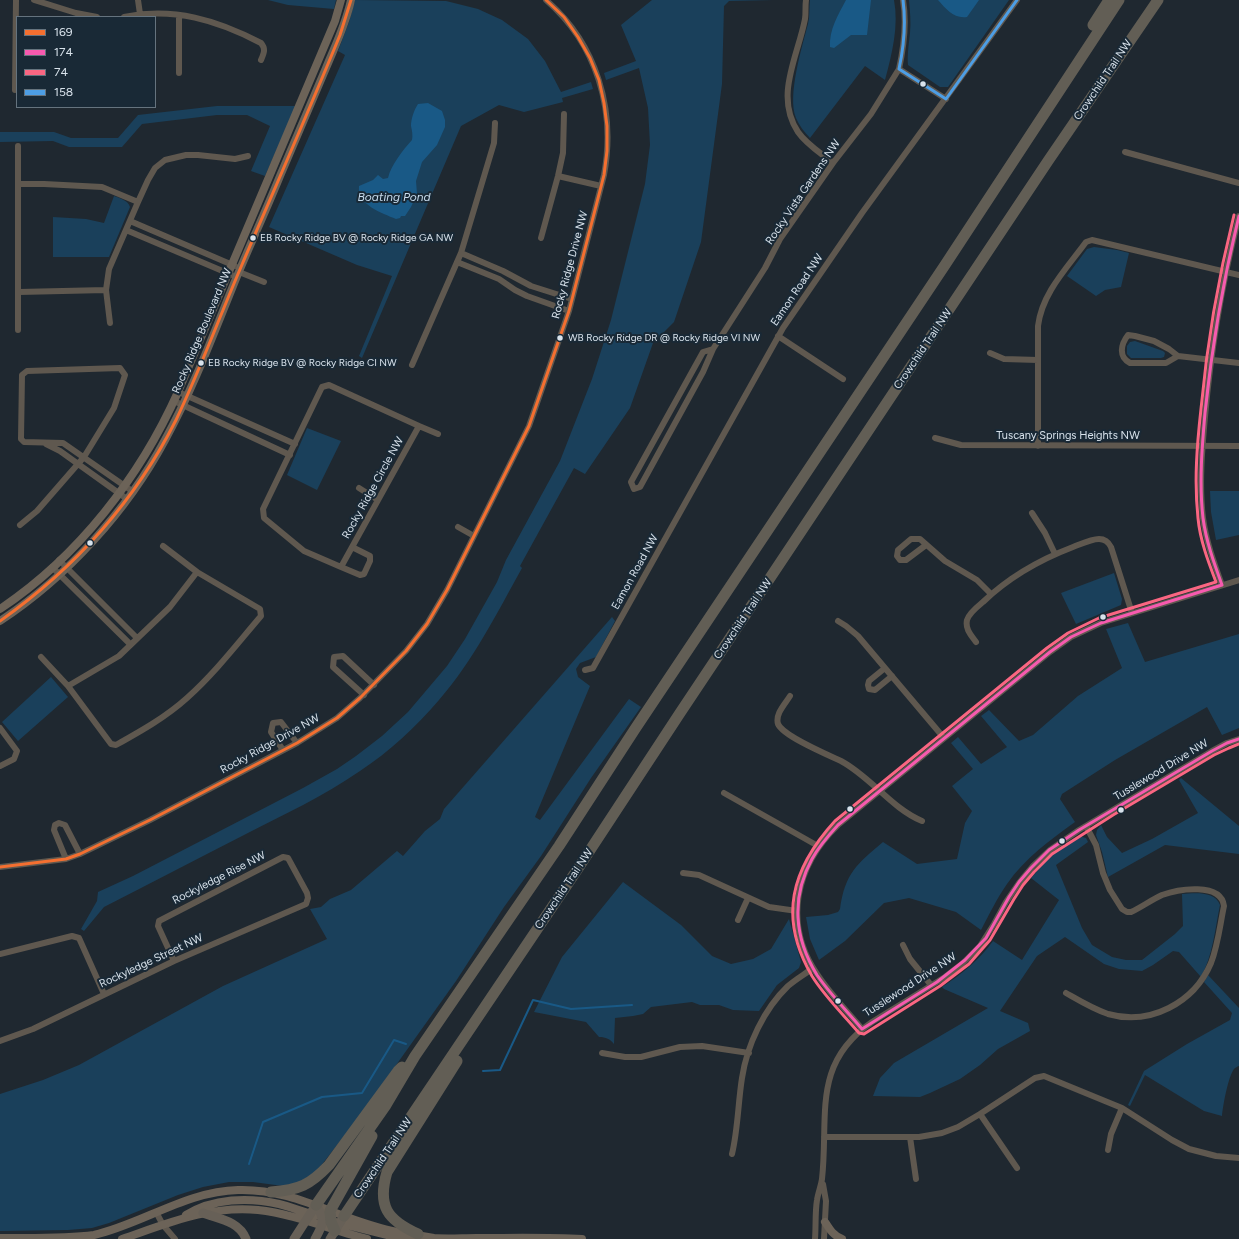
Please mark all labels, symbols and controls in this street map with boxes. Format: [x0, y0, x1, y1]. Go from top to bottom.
legend [16, 16, 156, 108]
text: 169 [54, 25, 73, 39]
street label: Crowchild Trail NW [1071, 37, 1135, 123]
text: 174 [54, 45, 73, 59]
text: 74 [54, 65, 68, 79]
unlabelled marker [918, 79, 928, 89]
text: 158 [54, 85, 73, 99]
street label: Rocky Vista Gardens NW [763, 137, 843, 247]
water label: Boating Pond [357, 190, 431, 204]
street label: Rocky Ridge Drive NW [549, 210, 591, 320]
place label: EB Rocky Ridge BV @ Rocky Ridge GA NW [260, 232, 453, 244]
marker: EB Rocky Ridge BV @ Rocky Ridge GA NW [248, 233, 258, 243]
street label: Eamon Road NW [768, 252, 826, 328]
street label: Rocky Ridge Boulevard NW [170, 266, 234, 396]
street label: Crowchild Trail NW [891, 306, 955, 392]
place label: WB Rocky Ridge DR @ Rocky Ridge VI NW [568, 332, 760, 344]
marker: WB Rocky Ridge DR @ Rocky Ridge VI NW [555, 333, 565, 343]
place label: EB Rocky Ridge BV @ Rocky Ridge CI NW [208, 357, 397, 369]
marker: EB Rocky Ridge BV @ Rocky Ridge CI NW [196, 358, 206, 368]
street label: Tuscany Springs Heights NW [996, 429, 1140, 443]
street label: Rocky Ridge Circle NW [339, 435, 407, 541]
street label: Eamon Road NW [609, 532, 661, 612]
unlabelled marker [85, 538, 95, 548]
street label: Crowchild Trail NW [711, 576, 775, 662]
unlabelled marker [1098, 612, 1108, 622]
street label: Rocky Ridge Drive NW [218, 711, 322, 777]
street label: Tusslewood Drive NW [1111, 737, 1211, 803]
unlabelled marker [845, 804, 855, 814]
unlabelled marker [1116, 805, 1126, 815]
unlabelled marker [1057, 836, 1067, 846]
street label: Crowchild Trail NW [532, 846, 596, 932]
street label: Rockyledge Rise NW [170, 849, 268, 907]
street label: Rockyledge Street NW [97, 931, 205, 991]
street label: Tusslewood Drive NW [861, 950, 959, 1020]
unlabelled marker [833, 996, 843, 1006]
street label: Crowchild Trail NW [351, 1115, 415, 1201]

